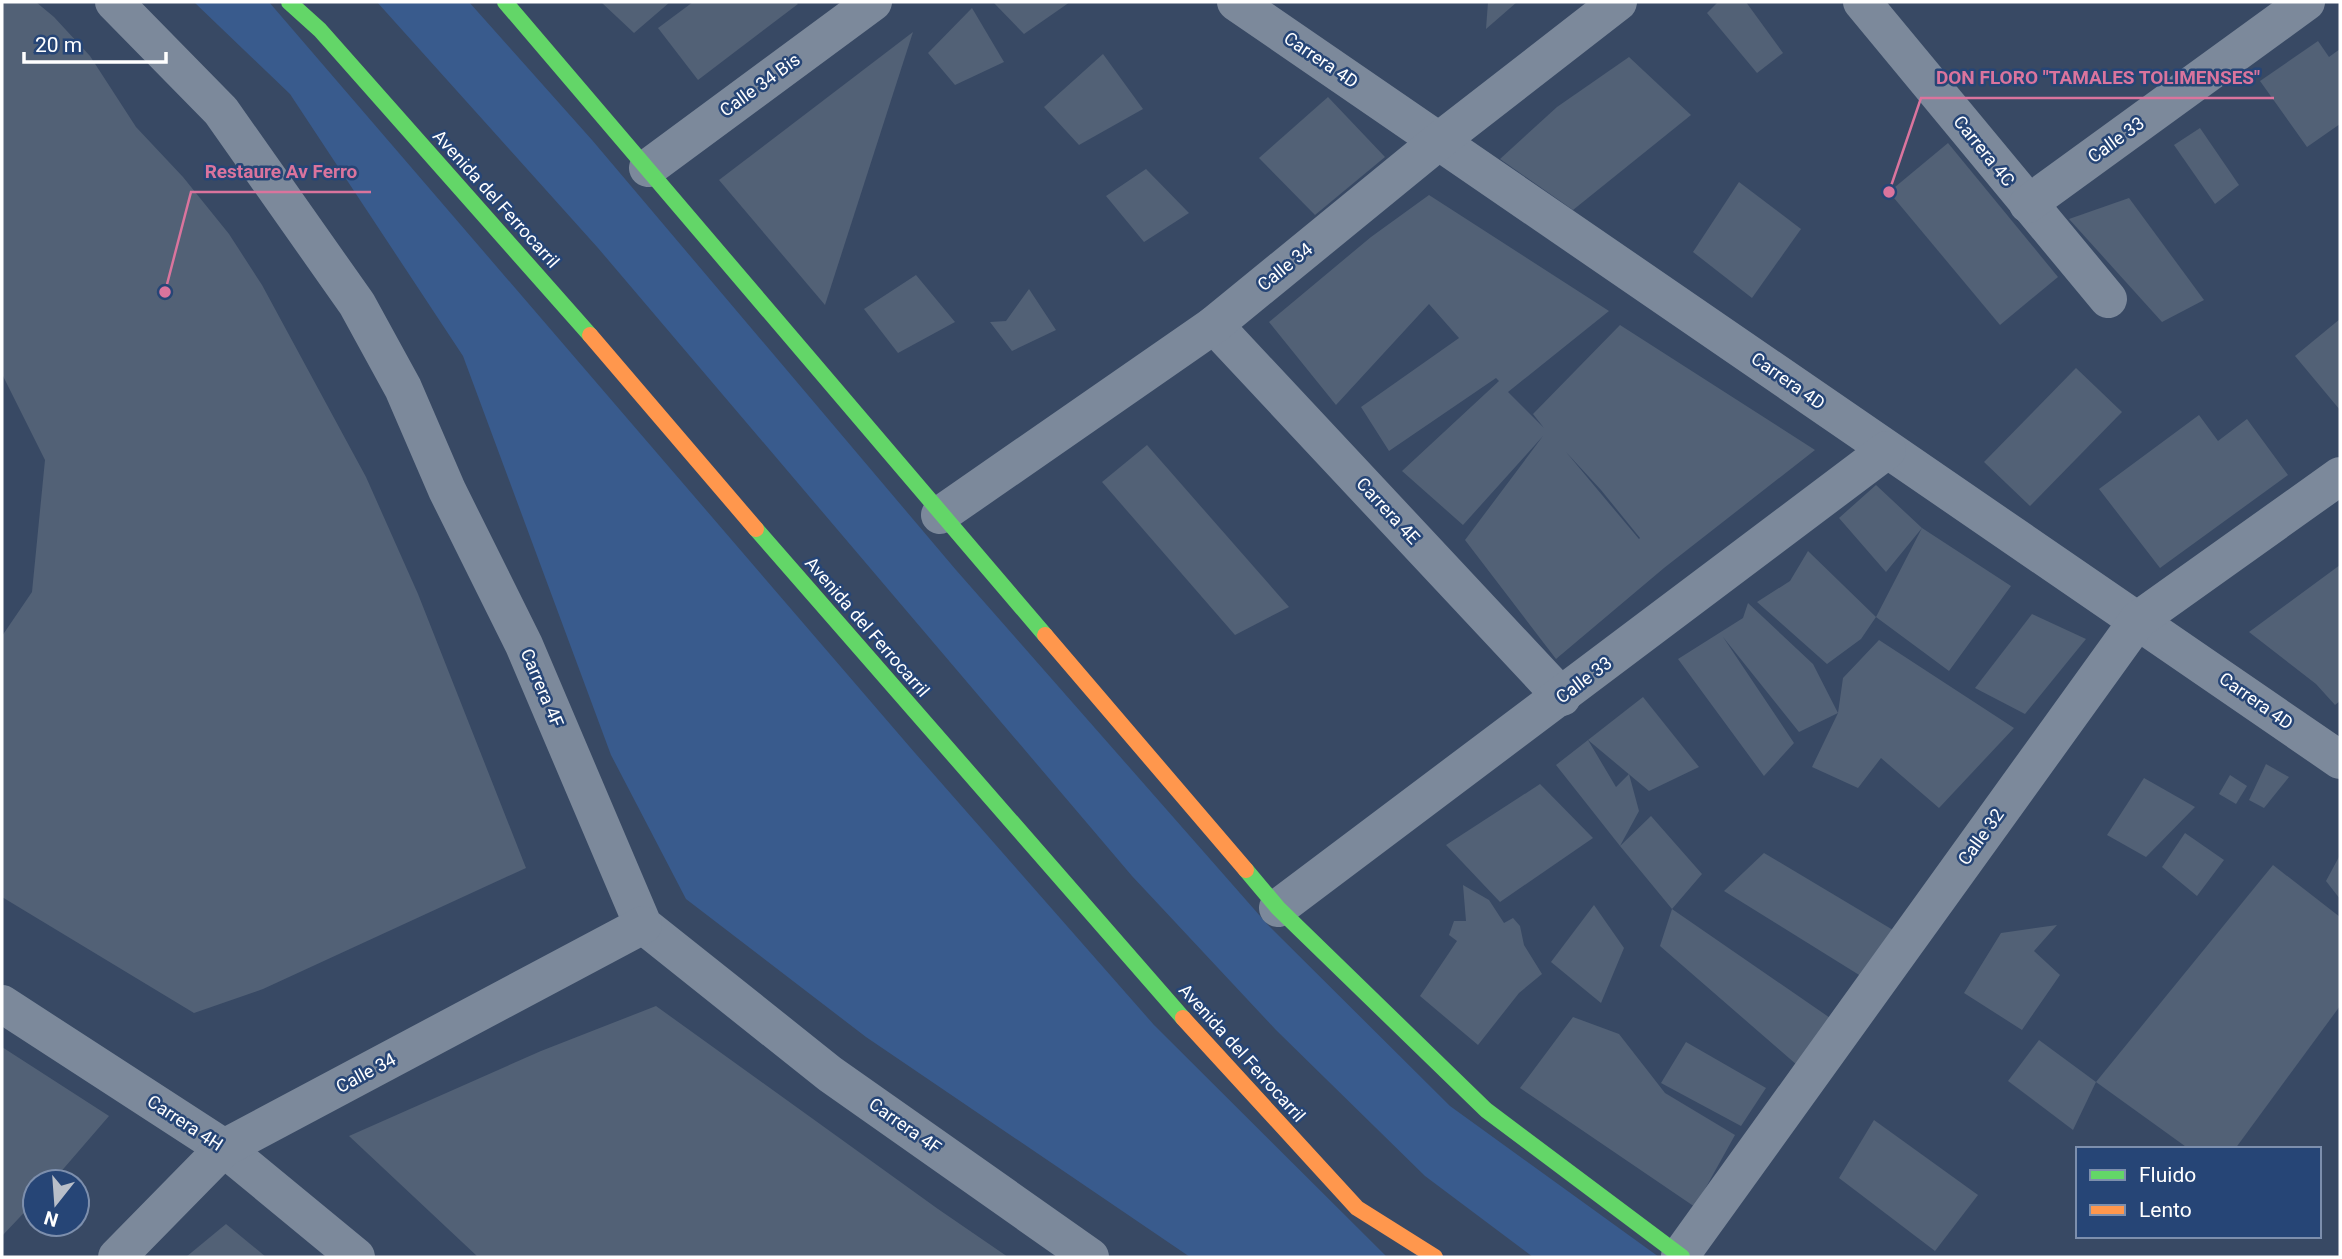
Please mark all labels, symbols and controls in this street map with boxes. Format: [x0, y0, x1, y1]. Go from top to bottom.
scale bar [24, 21, 166, 65]
street label: Carrera 4D [1280, 27, 1362, 92]
text: 20 m [35, 33, 82, 57]
street label: Calle 34 Bis [716, 49, 804, 121]
callout: DON FLORO "TAMALES TOLIMENSES" [1921, 58, 2274, 98]
text: DON FLORO "TAMALES TOLIMENSES" [1936, 66, 2260, 89]
street label: Carrera 4C [1950, 111, 2019, 190]
street label: Calle 33 [2083, 112, 2148, 167]
street label: Avenida del Ferrocarril [429, 125, 564, 272]
callout: Restaure Av Ferro [191, 152, 371, 192]
text: Restaure Av Ferro [205, 160, 358, 183]
street label: Calle 34 [1253, 238, 1316, 295]
street label: Carrera 4D [1747, 348, 1829, 414]
street label: Carrera 4E [1352, 473, 1424, 548]
street label: Avenida del Ferrocarril [801, 552, 934, 701]
street label: Carrera 4F [517, 645, 568, 730]
street label: Calle 33 [1552, 652, 1616, 707]
street label: Carrera 4D [2215, 668, 2297, 734]
street label: Calle 32 [1953, 804, 2008, 869]
street label: Avenida del Ferrocarril [1175, 979, 1310, 1126]
street label: Calle 34 [332, 1048, 399, 1097]
street label: Carrera 4H [143, 1090, 227, 1155]
street label: Carrera 4F [865, 1093, 945, 1158]
legend [2076, 1147, 2321, 1238]
text: Fluido [2139, 1163, 2196, 1187]
north arrow [21, 1168, 91, 1238]
text: Lento [2139, 1198, 2192, 1222]
text: N [41, 1206, 61, 1232]

